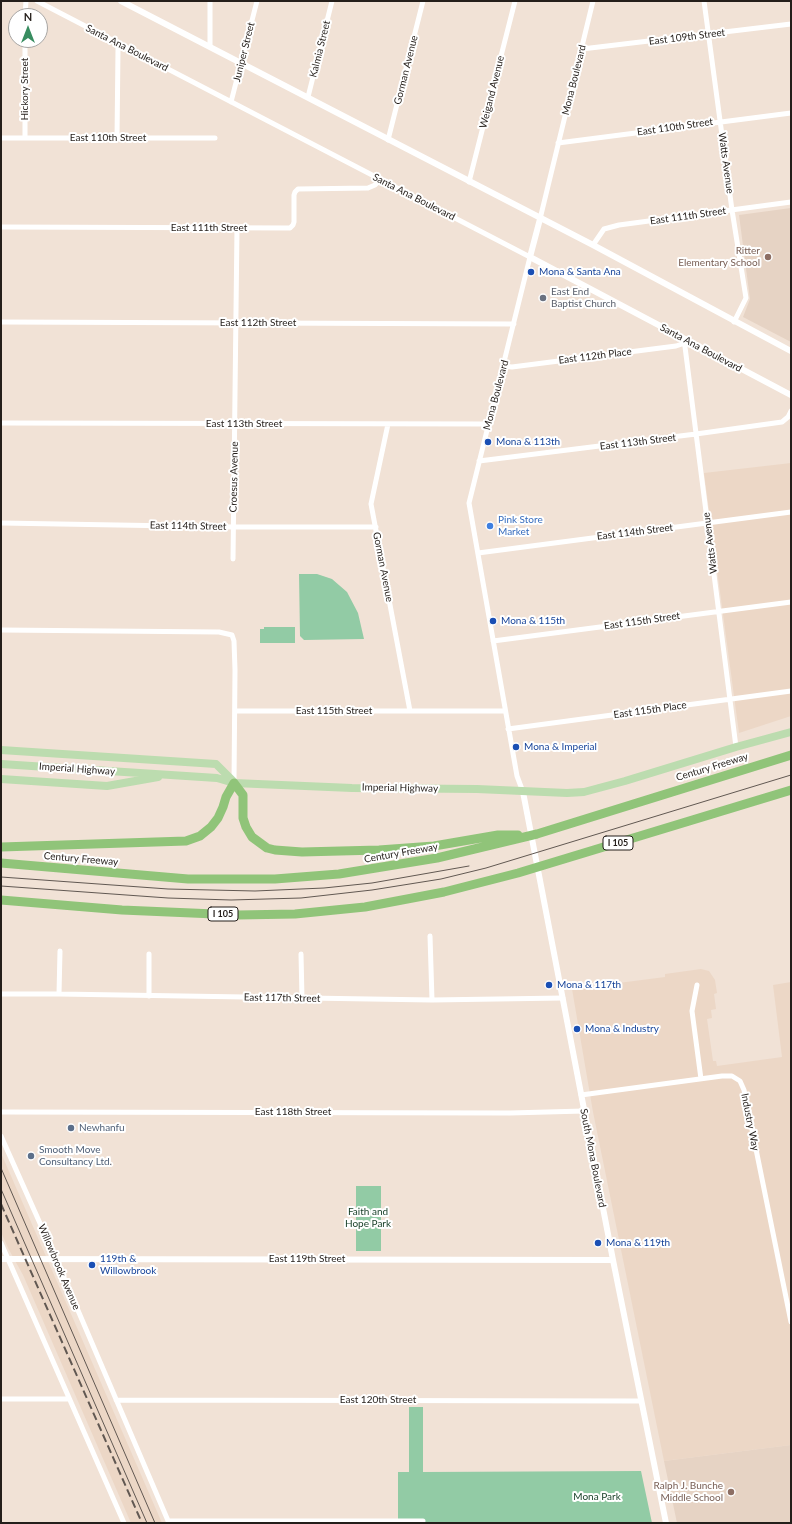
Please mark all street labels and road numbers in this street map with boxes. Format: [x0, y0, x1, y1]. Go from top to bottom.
street label: Kalmia Street [307, 19, 333, 79]
street label: Juniper Street [231, 21, 257, 83]
street label: Santa Ana Boulevard [84, 22, 170, 74]
street label: East 109th Street [648, 26, 726, 48]
street label: Gorman Avenue [392, 34, 420, 106]
street label: Mona Boulevard [559, 44, 589, 116]
street label: Weigand Avenue [477, 54, 507, 130]
street label: Hickory Street [19, 58, 31, 120]
street label: East 110th Street [636, 116, 714, 138]
street label: East 110th Street [70, 132, 146, 144]
street label: Watts Avenue [716, 132, 736, 194]
street label: Santa Ana Boulevard [371, 171, 457, 223]
street label: East 111th Street [649, 205, 727, 227]
street label: East 111th Street [171, 222, 247, 234]
street label: East 112th Street [220, 317, 296, 329]
street label: Santa Ana Boulevard [658, 321, 744, 375]
street label: East 112th Place [558, 346, 632, 366]
street label: Mona Boulevard [481, 359, 511, 431]
street label: East 113th Street [206, 418, 282, 430]
street label: East 113th Street [599, 431, 677, 453]
street label: Croesus Avenue [227, 441, 241, 513]
street label: Watts Avenue [700, 512, 720, 574]
street label: East 114th Street [150, 519, 226, 533]
street label: East 114th Street [596, 521, 674, 543]
street label: Gorman Avenue [370, 531, 396, 603]
street label: East 115th Street [603, 610, 681, 632]
street label: East 115th Place [613, 699, 687, 721]
street label: East 115th Street [296, 705, 372, 717]
street label: Century Freeway [674, 750, 750, 784]
street label: Imperial Highway [39, 760, 115, 778]
street label: Imperial Highway [362, 781, 438, 795]
road number: I 105 [603, 836, 633, 850]
street label: Century Freeway [363, 841, 439, 865]
street label: Century Freeway [43, 850, 119, 868]
road number: I 105 [208, 907, 238, 921]
street label: East 117th Street [244, 991, 320, 1005]
street label: Industry Way [739, 1092, 761, 1152]
street label: East 118th Street [255, 1106, 331, 1118]
street label: South Mona Boulevard [578, 1108, 608, 1208]
street label: Willowbrook Avenue [36, 1222, 82, 1312]
street label: East 119th Street [269, 1253, 345, 1265]
street label: East 120th Street [340, 1394, 416, 1406]

